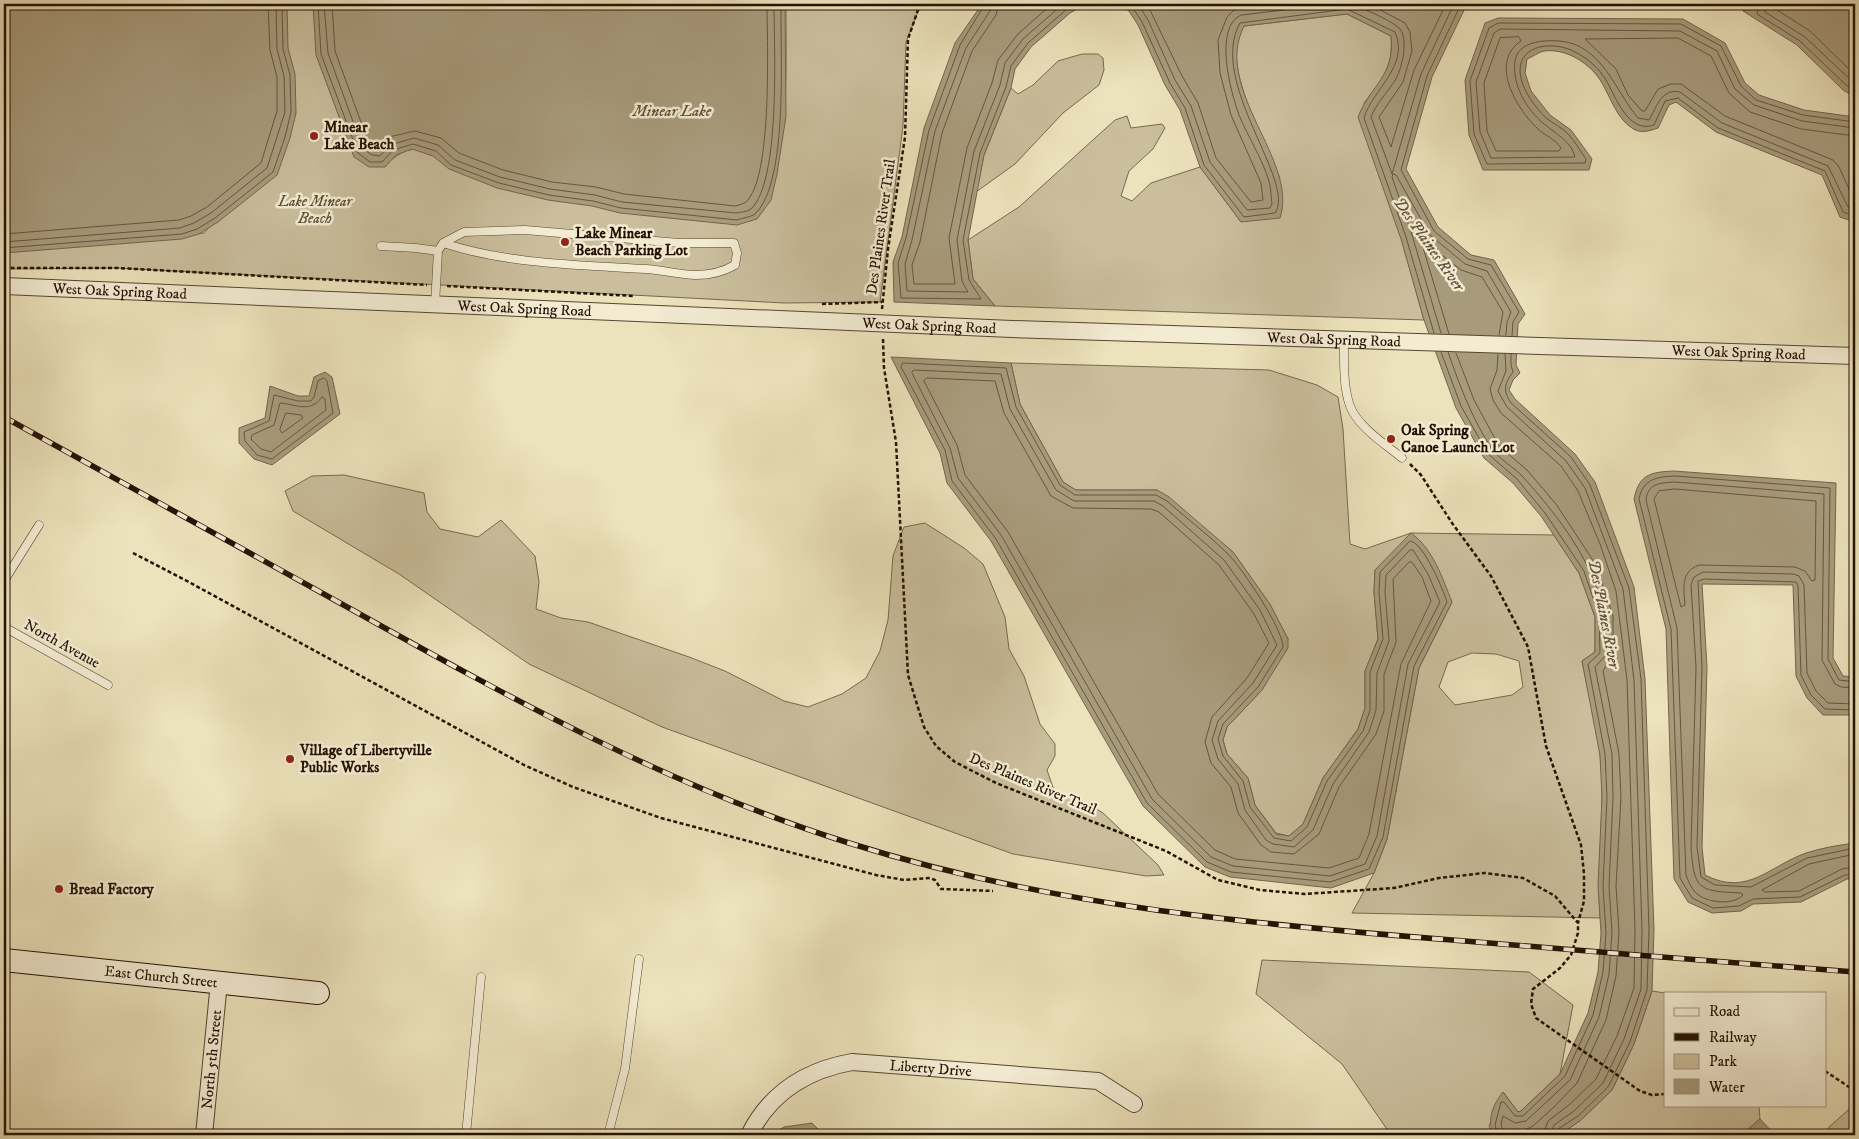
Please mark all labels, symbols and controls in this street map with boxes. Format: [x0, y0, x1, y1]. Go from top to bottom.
water label: Minear Lake [632, 101, 712, 121]
place label: Minear Lake Beach [324, 118, 394, 154]
marker: Minear Lake Beach [308, 130, 320, 142]
street label: Des Plaines River Trail [862, 157, 900, 296]
park label: Lake Minear Beach [277, 192, 353, 228]
water label: Des Plaines River [1389, 193, 1470, 296]
place label: Lake Minear Beach Parking Lot [575, 224, 688, 260]
marker: Lake Minear Beach Parking Lot [559, 236, 571, 248]
street label: West Oak Spring Road [51, 279, 188, 303]
street label: West Oak Spring Road [456, 296, 592, 321]
street label: West Oak Spring Road [861, 313, 997, 338]
street label: West Oak Spring Road [1266, 328, 1402, 351]
street label: West Oak Spring Road [1670, 341, 1807, 364]
place label: Oak Spring Canoe Launch Lot [1401, 421, 1515, 457]
marker: Oak Spring Canoe Launch Lot [1385, 433, 1397, 445]
water label: Des Plaines River [1584, 558, 1625, 671]
street label: North Avenue [21, 615, 103, 673]
place label: Village of Libertyville Public Works [299, 741, 432, 777]
street label: Des Plaines River Trail [966, 749, 1100, 820]
marker: Village of Libertyville Public Works [284, 753, 296, 765]
place label: Bread Factory [69, 880, 154, 899]
marker: Bread Factory [53, 883, 65, 895]
street label: East Church Street [104, 961, 219, 992]
legend [1664, 992, 1826, 1106]
text: Road [1709, 1002, 1741, 1021]
street label: North 5th Street [197, 1009, 226, 1110]
text: Railway [1709, 1028, 1757, 1047]
text: Park [1709, 1052, 1738, 1071]
street label: Liberty Drive [889, 1055, 972, 1081]
text: Water [1708, 1078, 1745, 1097]

